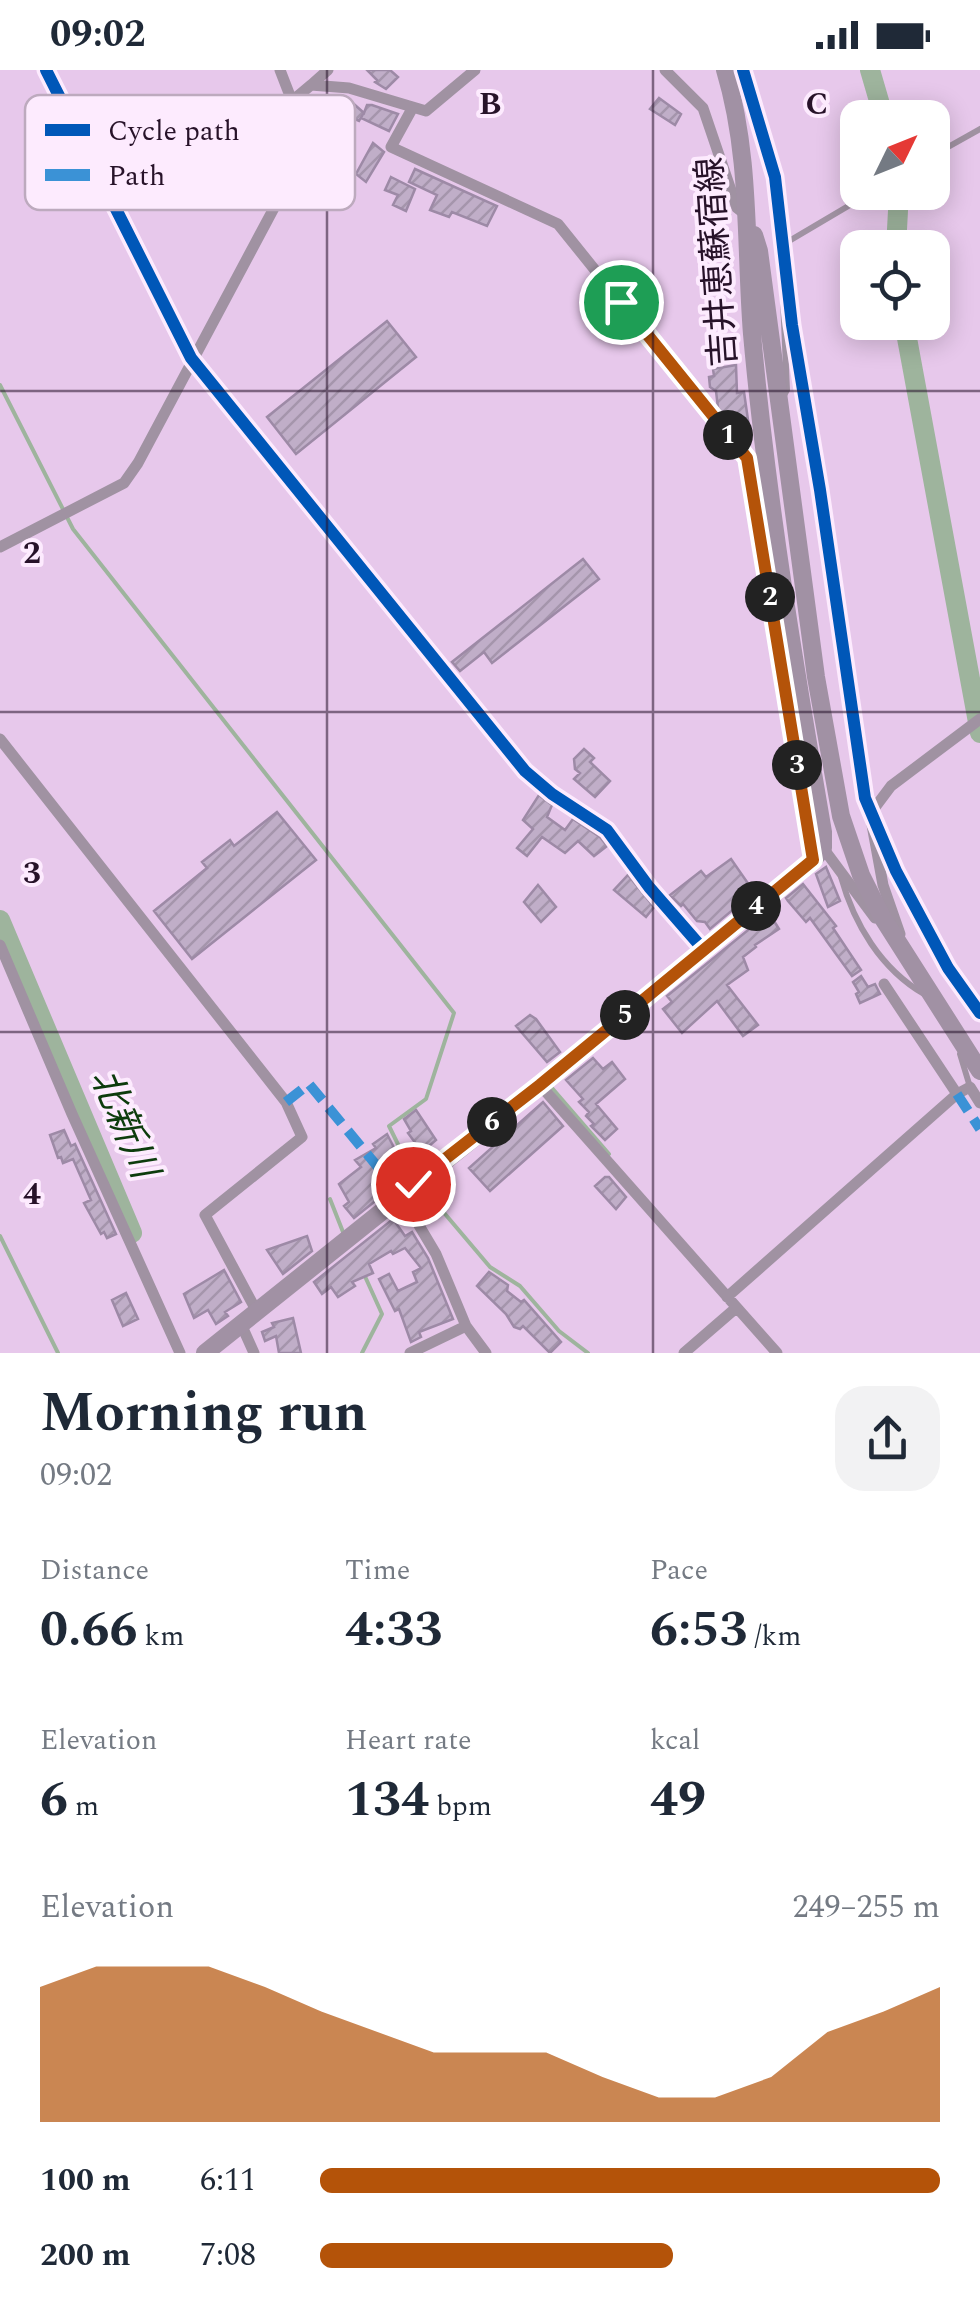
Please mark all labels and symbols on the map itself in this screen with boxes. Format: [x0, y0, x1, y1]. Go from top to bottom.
text: B [479, 80, 501, 129]
text: C [806, 80, 828, 129]
legend [25, 95, 355, 210]
north arrow [840, 100, 950, 210]
text: Cycle path [108, 110, 240, 153]
text: Path [108, 155, 165, 198]
street label: 吉井恵蘇宿線 [684, 155, 751, 368]
pin [579, 260, 664, 345]
pin: 1 [703, 410, 753, 460]
text: 2 [23, 529, 41, 578]
pin: 2 [745, 572, 795, 622]
pin: 3 [772, 740, 822, 790]
text: 3 [23, 849, 41, 898]
pin: 4 [731, 881, 781, 931]
pin: 5 [600, 990, 650, 1040]
water label: 北新川 [74, 1060, 174, 1191]
pin: 6 [467, 1097, 517, 1147]
pin [371, 1142, 456, 1227]
text: 4 [23, 1170, 41, 1219]

